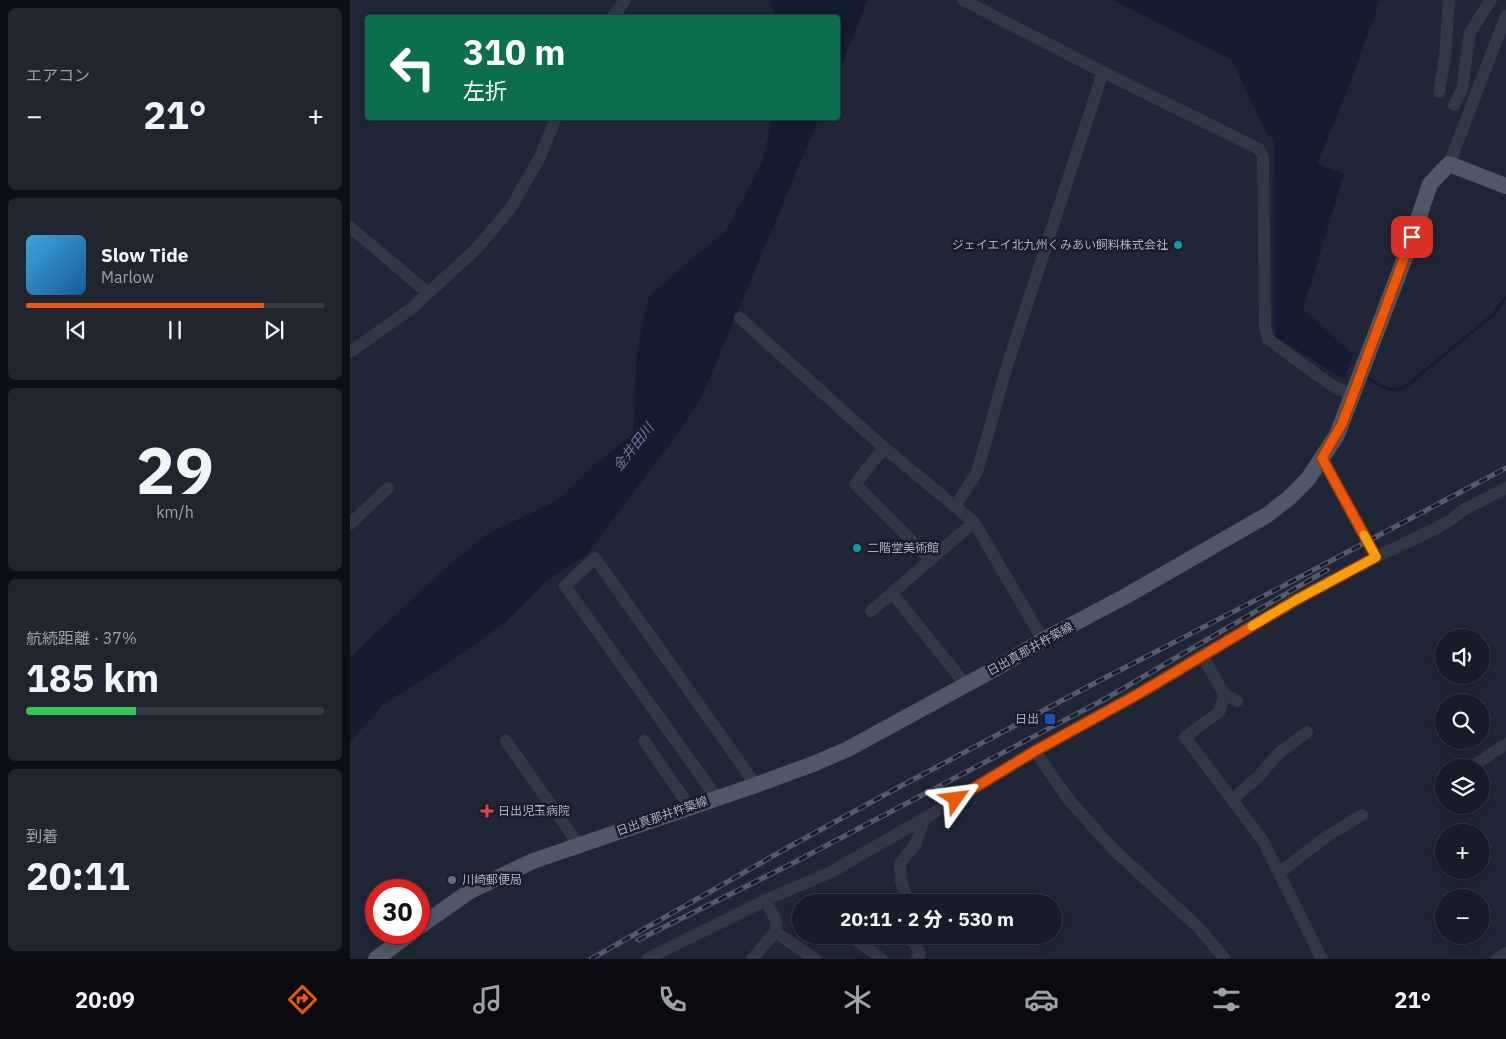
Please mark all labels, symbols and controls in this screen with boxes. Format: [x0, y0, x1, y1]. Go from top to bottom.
text: 310 m [463, 29, 566, 75]
icon: left [380, 35, 445, 100]
text: エアコン [26, 65, 90, 85]
text: 左折 [463, 76, 507, 105]
text: 21° [143, 90, 207, 139]
text: − [26, 97, 43, 134]
text: + [307, 97, 324, 134]
pin [1391, 216, 1433, 258]
icon: arrive [1398, 223, 1426, 251]
place label: ジェイエイ北九州くみあい飼料株式会社 [952, 237, 1168, 252]
marker: ジェイエイ北九州くみあい飼料株式会社 [1172, 239, 1184, 251]
text: Slow Tide [101, 243, 188, 267]
text: Marlow [101, 267, 154, 287]
icon: previous [62, 316, 90, 344]
icon: pause [161, 316, 189, 344]
icon: next [260, 316, 288, 344]
water label: 金井田川 [609, 418, 659, 475]
text: 29 [136, 427, 214, 512]
text: km/h [156, 502, 194, 522]
place label: 二階堂美術館 [867, 540, 939, 555]
marker: 二階堂美術館 [851, 542, 863, 554]
street label: 日出真那井杵築線 [984, 619, 1075, 678]
text: 航続距離 · 37% [26, 628, 137, 648]
map controls [1435, 629, 1490, 944]
button: sound [1435, 629, 1490, 684]
text: 185 km [26, 653, 159, 702]
button: search [1435, 694, 1490, 749]
place label: 日出 [1015, 711, 1039, 726]
marker: 日出 [1043, 712, 1057, 726]
button: layers [1435, 759, 1490, 814]
position arrow [929, 772, 981, 824]
street label: 日出真那井杵築線 [614, 793, 710, 838]
place label: 日出児玉病院 [498, 803, 570, 818]
marker: 日出児玉病院 [480, 804, 494, 818]
button: + [1435, 824, 1490, 879]
text: 到着 [26, 826, 58, 846]
text: 20:11 [26, 851, 130, 900]
place label: 川崎郵便局 [462, 872, 522, 887]
marker: 川崎郵便局 [446, 874, 458, 886]
speed limit sign: 30 [365, 879, 430, 944]
button: − [1435, 889, 1490, 944]
text: 20:11 · 2 分 · 530 m [840, 907, 1014, 931]
icon: directions [285, 982, 320, 1017]
icon: music [470, 982, 505, 1017]
icon: phone [655, 982, 690, 1017]
icon: climate [840, 982, 875, 1017]
icon: car [1024, 982, 1059, 1017]
icon: filters [1209, 982, 1244, 1017]
text: 20:09 [75, 985, 135, 1014]
text: 21° [1394, 985, 1431, 1014]

